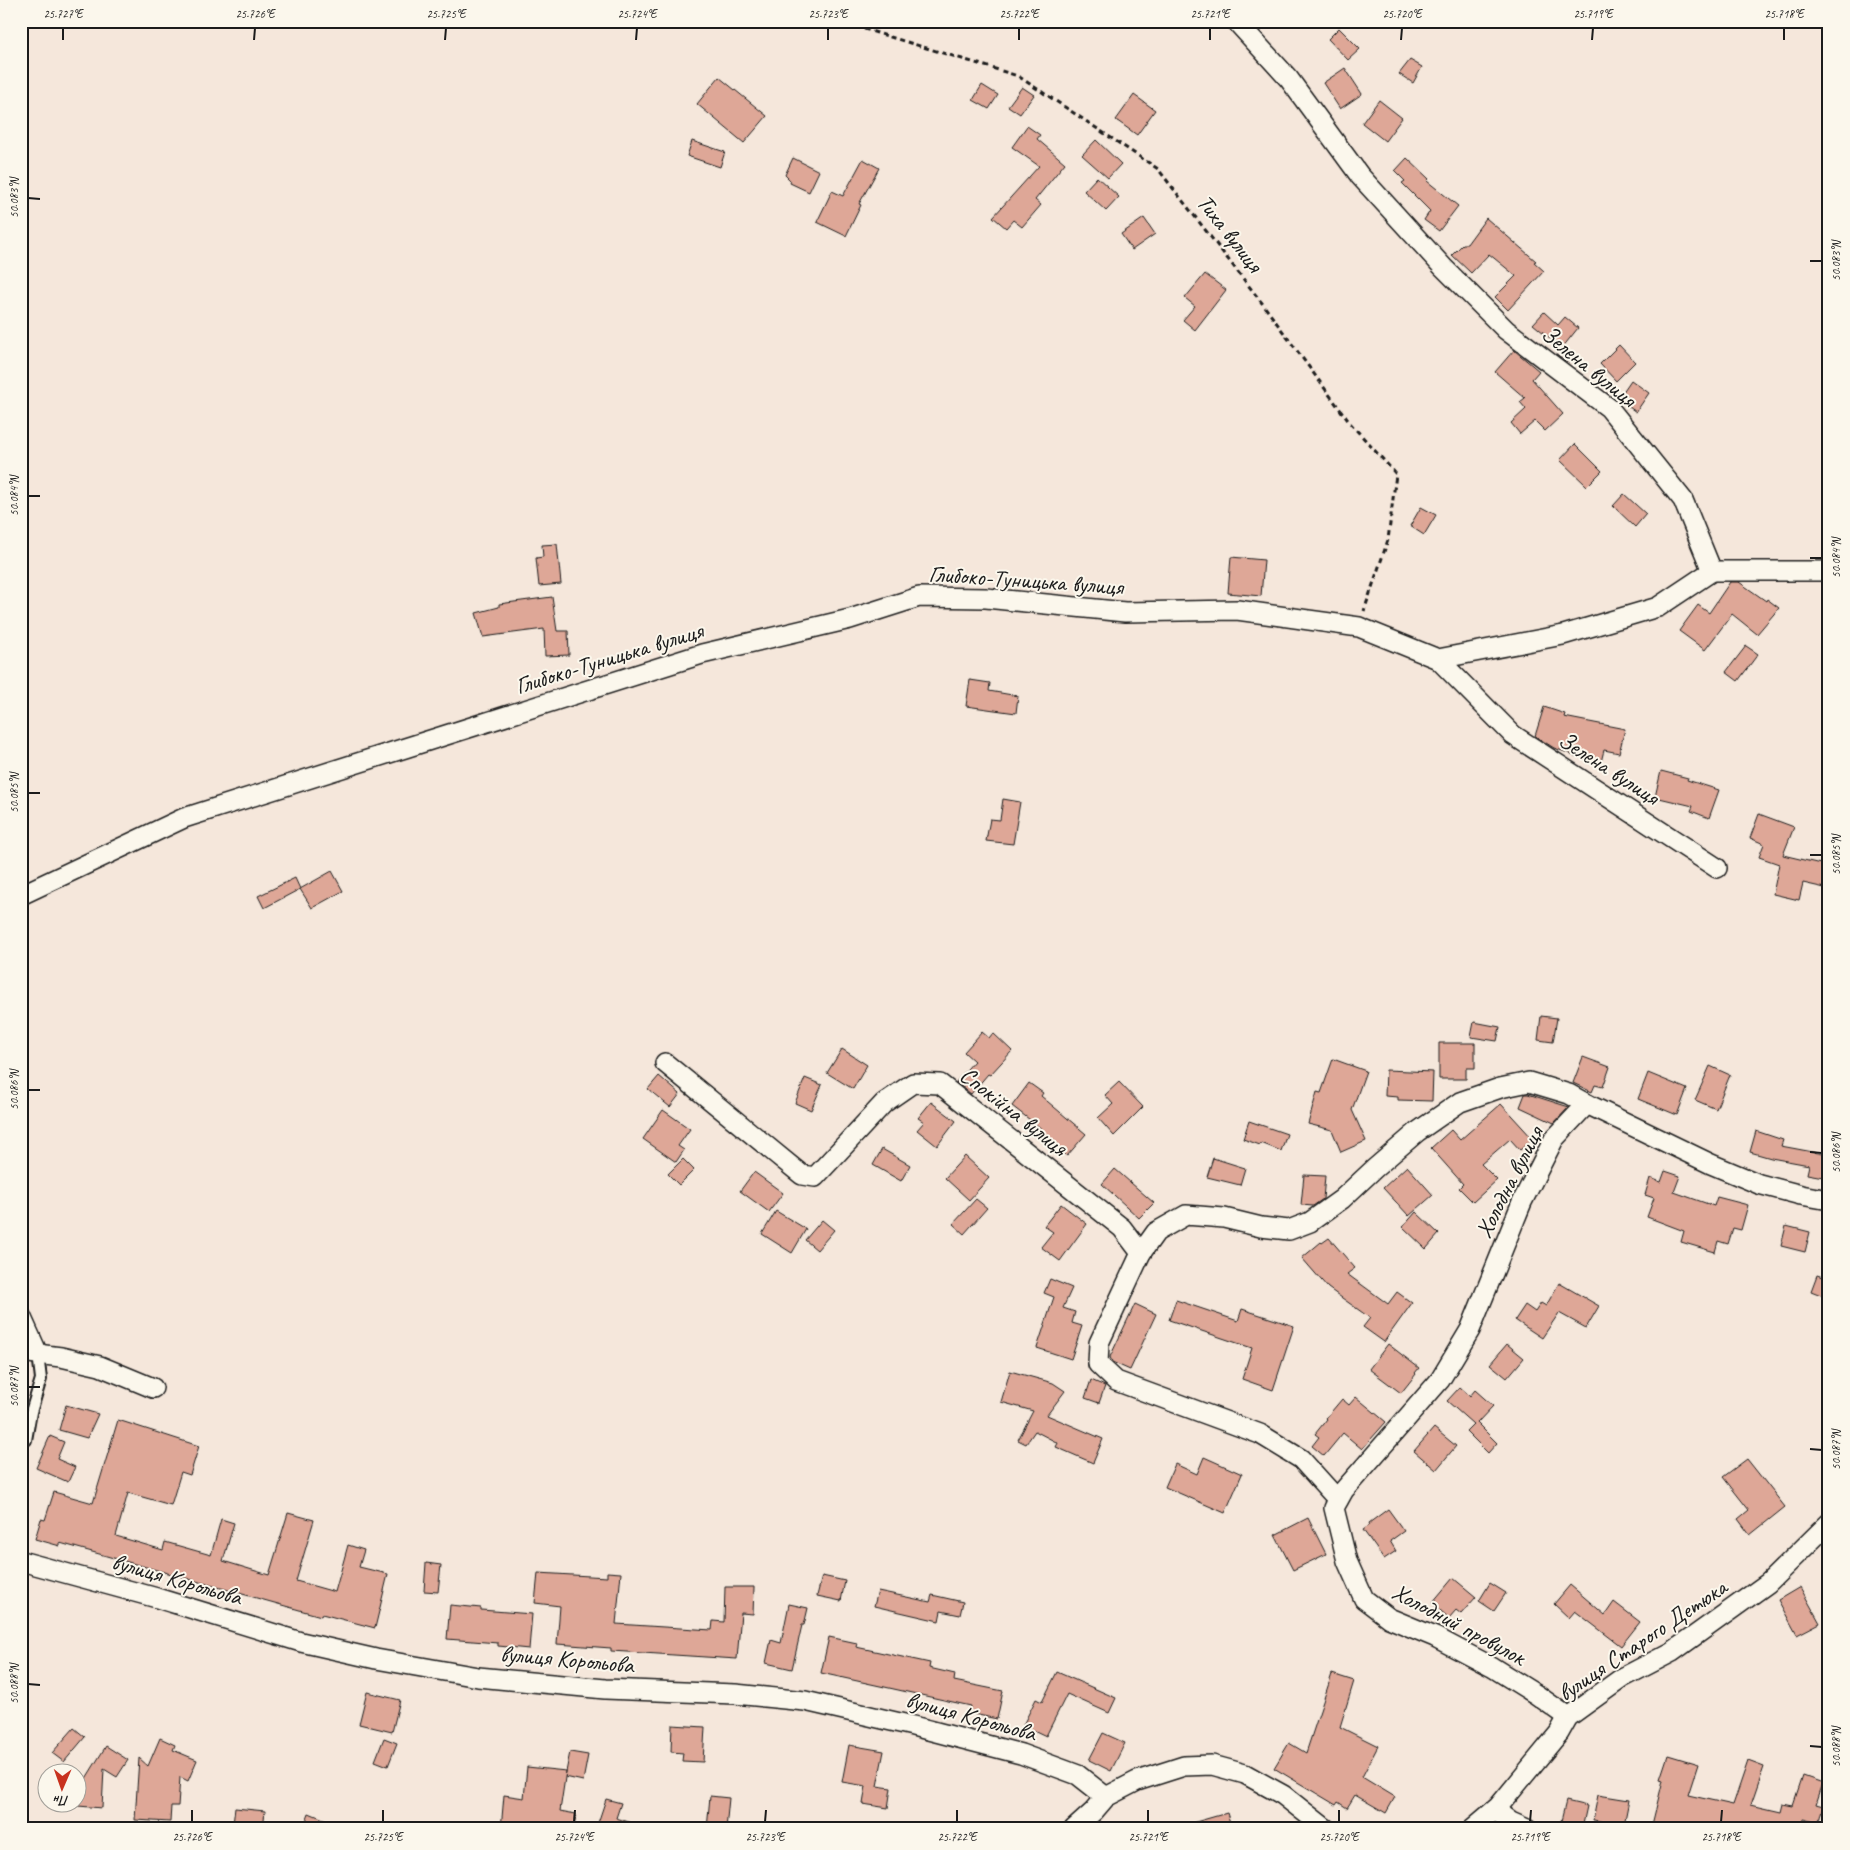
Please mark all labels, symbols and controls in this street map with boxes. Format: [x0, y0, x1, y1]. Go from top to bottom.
text: 25.727°E [43, 6, 84, 22]
text: 25.726°E [235, 6, 276, 22]
text: 25.725°E [426, 6, 467, 22]
text: 25.724°E [617, 6, 658, 22]
text: 25.723°E [808, 6, 849, 22]
text: 25.722°E [999, 6, 1040, 22]
text: 25.721°E [1190, 6, 1231, 22]
text: 25.720°E [1382, 6, 1423, 22]
text: 25.719°E [1573, 6, 1614, 22]
text: 25.718°E [1764, 6, 1805, 22]
text: 50.083°N [6, 176, 22, 218]
street label: Тиха вулиця [1190, 188, 1271, 279]
text: 50.083°N [1828, 239, 1844, 281]
street label: Зелена вулиця [1535, 318, 1644, 415]
text: 50.084°N [6, 474, 22, 516]
text: 50.084°N [1828, 536, 1844, 578]
street label: Глибоко-Туницька вулиця [928, 558, 1126, 602]
street label: Глибоко-Туницька вулиця [512, 615, 708, 701]
street label: Зелена вулиця [1553, 724, 1666, 813]
text: 50.085°N [6, 771, 22, 813]
text: 50.085°N [1828, 833, 1844, 875]
street label: Спокійна вулиця [954, 1060, 1075, 1163]
text: 50.086°N [6, 1068, 22, 1110]
street label: Холодна вулиця [1468, 1120, 1551, 1243]
text: 50.086°N [1828, 1131, 1844, 1173]
text: 50.087°N [6, 1365, 22, 1407]
text: 50.087°N [1828, 1428, 1844, 1470]
street label: вулиця Корольова [109, 1546, 247, 1612]
street label: вулиця Старого Детюка [1552, 1571, 1734, 1708]
street label: Холодний провулок [1387, 1576, 1533, 1673]
street label: вулиця Корольова [499, 1638, 636, 1680]
text: 50.088°N [6, 1662, 22, 1704]
street label: вулиця Корольова [903, 1684, 1041, 1748]
text: 50.088°N [1828, 1725, 1844, 1767]
north arrow [38, 1762, 88, 1812]
text: Пн [53, 1792, 69, 1809]
text: 25.726°E [172, 1829, 213, 1845]
text: 25.725°E [363, 1829, 404, 1845]
text: 25.724°E [554, 1829, 595, 1845]
text: 25.723°E [745, 1829, 786, 1845]
text: 25.722°E [937, 1829, 978, 1845]
text: 25.721°E [1128, 1829, 1169, 1845]
text: 25.720°E [1319, 1829, 1360, 1845]
text: 25.719°E [1510, 1829, 1551, 1845]
text: 25.718°E [1701, 1829, 1742, 1845]

